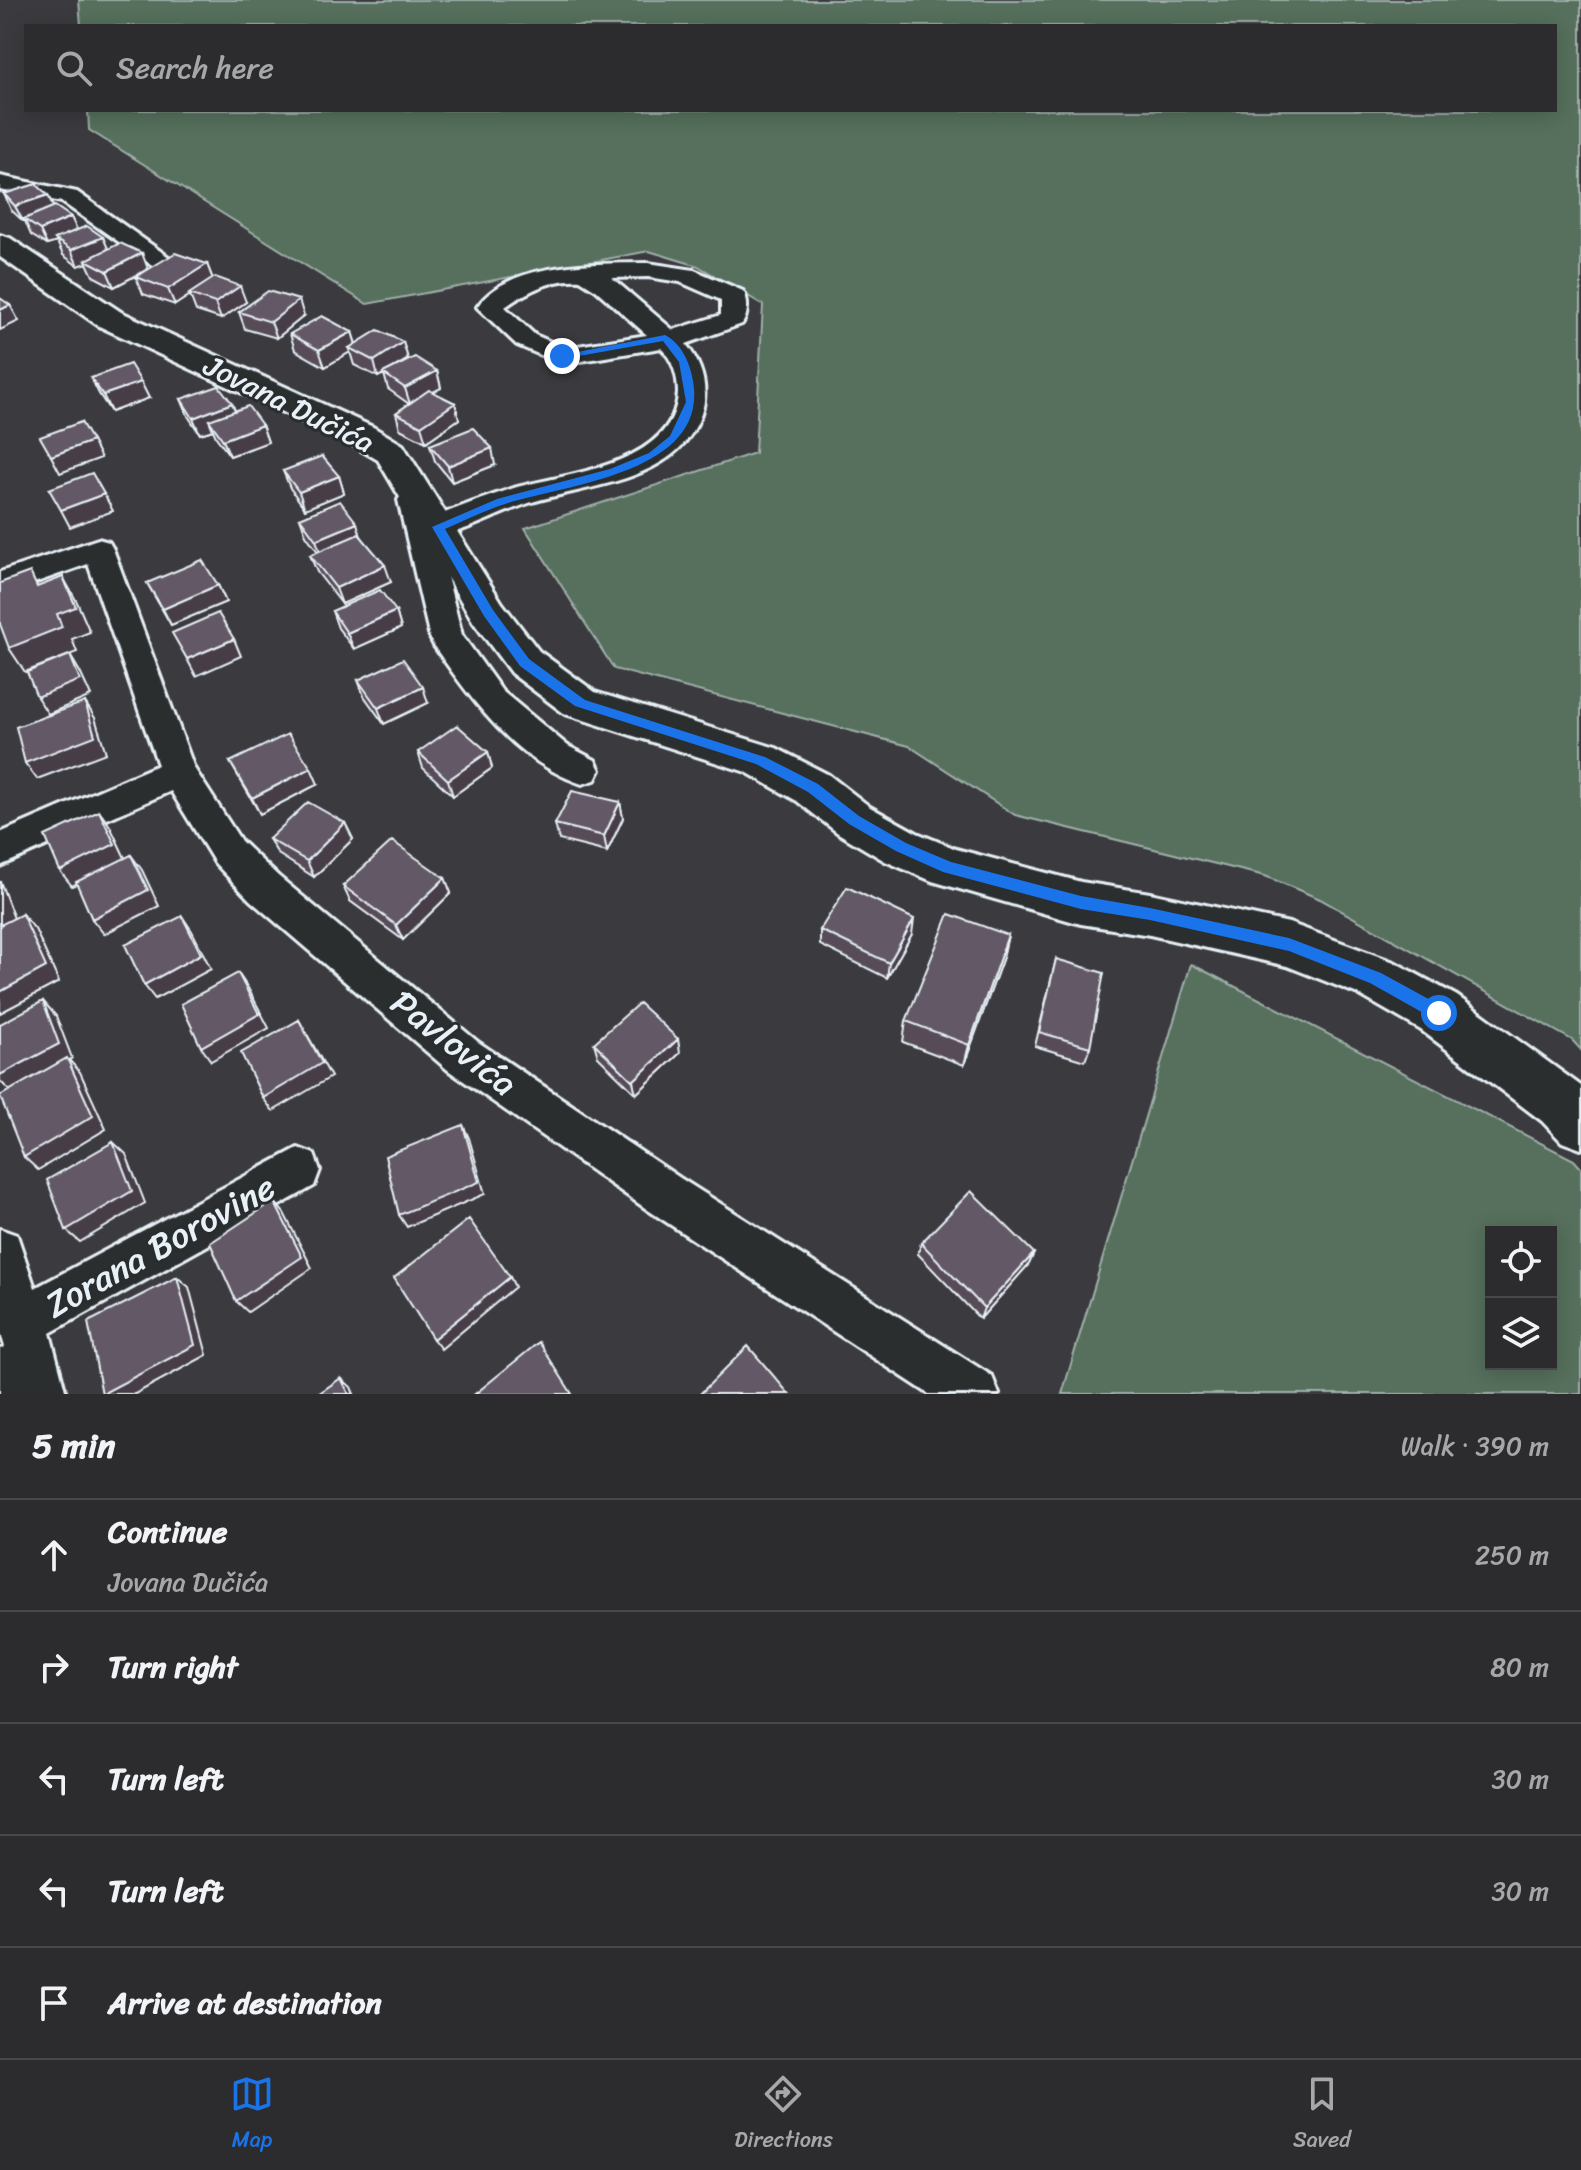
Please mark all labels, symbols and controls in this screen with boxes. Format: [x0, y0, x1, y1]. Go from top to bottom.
search box [24, 24, 1557, 112]
text: Search here [116, 41, 274, 95]
icon: search [52, 46, 96, 90]
route end [544, 338, 580, 374]
street label: Jovana Dučića [193, 339, 384, 469]
street label: Pavlovića [376, 972, 532, 1114]
route start [1421, 995, 1457, 1031]
street label: Zorana Borovine [32, 1156, 288, 1336]
map controls [1485, 1226, 1557, 1370]
button: locate [1485, 1226, 1557, 1298]
button: layers [1485, 1298, 1557, 1370]
text: 5 min [32, 1416, 115, 1476]
text: Walk · 390 m [1401, 1423, 1549, 1469]
text: Continue [108, 1505, 227, 1559]
text: 250 m [1475, 1532, 1549, 1578]
icon: ahead [32, 1533, 76, 1577]
text: Jovana Dučića [108, 1559, 268, 1605]
text: Turn right [108, 1640, 238, 1694]
text: 80 m [1490, 1644, 1549, 1690]
icon: right [32, 1645, 76, 1689]
text: Turn left [108, 1752, 224, 1806]
text: 30 m [1492, 1756, 1549, 1802]
icon: left [32, 1757, 76, 1801]
text: Turn left [108, 1864, 224, 1918]
text: 30 m [1492, 1868, 1549, 1914]
icon: left [32, 1869, 76, 1913]
text: Arrive at destination [108, 1976, 382, 2030]
icon: arrive [32, 1981, 76, 2025]
tab: Map [230, 2072, 274, 2159]
tab: Directions [734, 2072, 833, 2159]
tab: Saved [1293, 2072, 1351, 2159]

